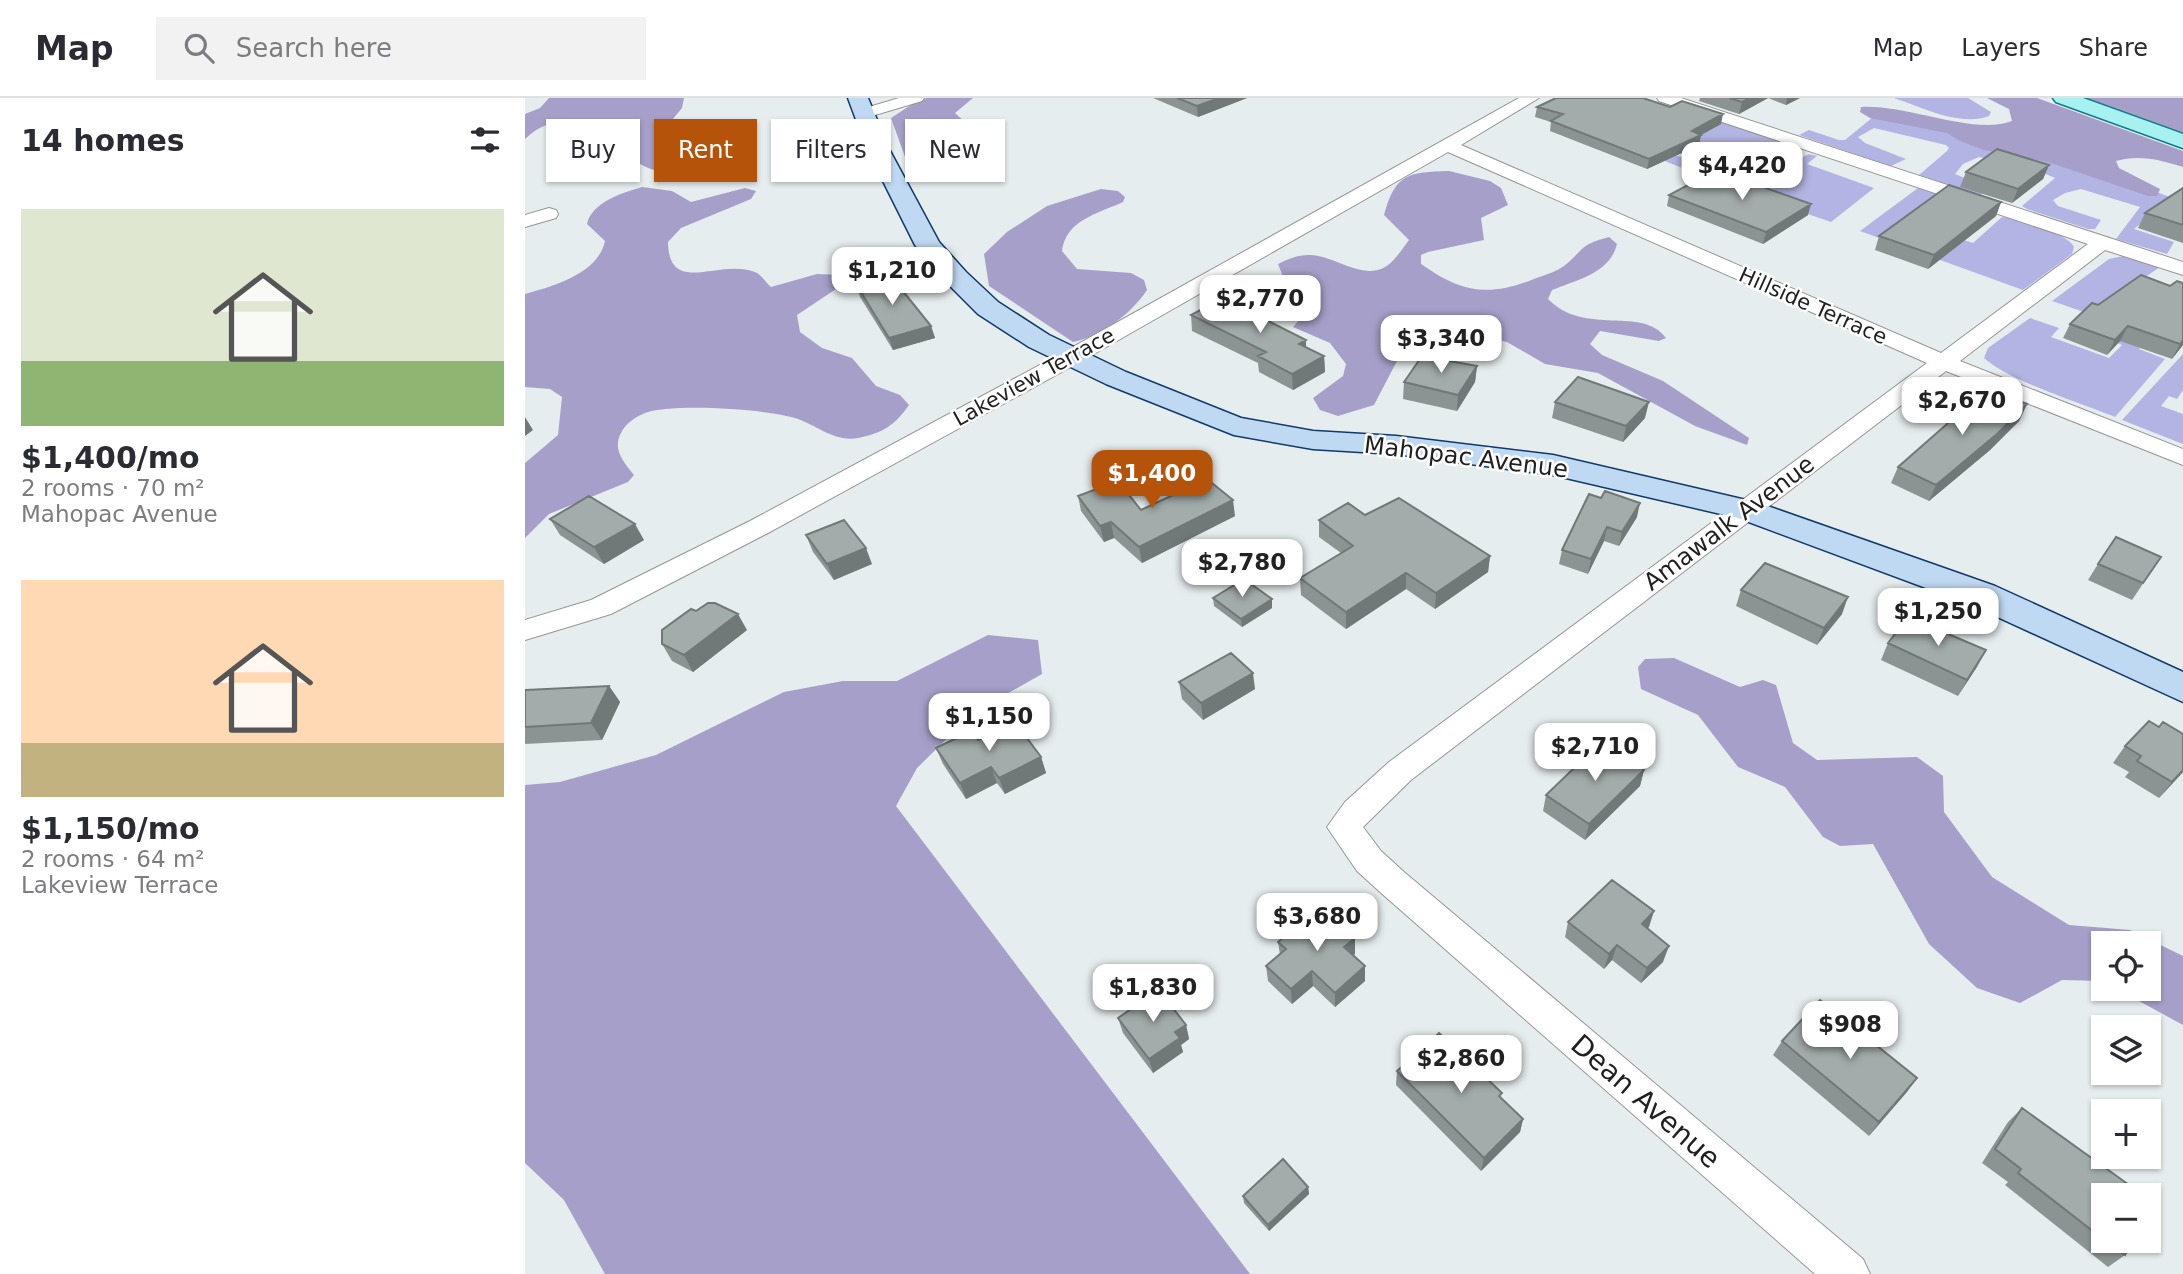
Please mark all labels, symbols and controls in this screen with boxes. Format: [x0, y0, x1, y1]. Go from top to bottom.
search box [156, 17, 646, 80]
text: Map [35, 29, 114, 68]
icon: search [180, 29, 218, 67]
text: Search here [236, 33, 392, 63]
text: Map [1873, 34, 1923, 62]
text: Layers [1961, 34, 2041, 62]
text: Share [2079, 34, 2148, 62]
chip: Buy [546, 119, 640, 182]
chip: Rent [654, 119, 757, 182]
chip: Filters [771, 119, 891, 182]
chip: New [905, 119, 1005, 182]
icon: filters [466, 121, 504, 159]
text: 14 homes [21, 123, 185, 158]
pin: $4,420 [1685, 142, 1799, 202]
text: $4,420 [1698, 152, 1786, 178]
pin: $1,210 [835, 248, 949, 307]
icon: home [200, 254, 326, 380]
text: $1,210 [848, 257, 936, 283]
street label: Hillside Terrace [1735, 263, 1891, 349]
pin: $2,770 [1203, 275, 1317, 335]
text: $2,770 [1216, 285, 1304, 311]
pin: $3,340 [1384, 316, 1498, 375]
street label: Lakeview Terrace [949, 323, 1119, 431]
text: $3,340 [1397, 325, 1485, 351]
pin: $2,670 [1905, 378, 2019, 437]
text: $2,670 [1918, 387, 2006, 413]
street label: Mahopac Avenue [1362, 431, 1570, 483]
text: $1,400/mo [21, 440, 200, 475]
pin: $1,400 [1095, 450, 1209, 510]
street label: Amawalk Avenue [1638, 450, 1820, 596]
text: $1,400 [1108, 460, 1196, 486]
text: 2 rooms · 70 m² [21, 475, 205, 501]
text: Mahopac Avenue [21, 501, 218, 527]
pin: $2,780 [1185, 540, 1299, 599]
text: $2,780 [1198, 549, 1286, 575]
pin: $1,250 [1881, 588, 1995, 648]
text: $1,250 [1894, 598, 1982, 624]
icon: home [200, 625, 326, 751]
pin: $1,150 [932, 694, 1046, 753]
text: $1,150 [945, 703, 1033, 729]
pin: $2,710 [1538, 724, 1652, 783]
text: $2,710 [1551, 733, 1639, 759]
text: $1,150/mo [21, 811, 200, 846]
text: 2 rooms · 64 m² [21, 846, 205, 872]
text: Lakeview Terrace [21, 872, 219, 898]
pin: $3,680 [1260, 894, 1374, 953]
text: $3,680 [1273, 903, 1361, 929]
map controls [2091, 931, 2161, 1253]
button: locate [2091, 931, 2161, 1001]
pin: $1,830 [1096, 964, 1210, 1024]
text: $1,830 [1109, 974, 1197, 1000]
pin: $908 [1809, 1002, 1891, 1061]
text: $908 [1818, 1011, 1882, 1037]
button: layers [2091, 1015, 2161, 1085]
street label: Dean Avenue [1564, 1028, 1727, 1175]
pin: $2,860 [1404, 1035, 1518, 1095]
text: $2,860 [1417, 1045, 1505, 1071]
button: + [2091, 1099, 2161, 1169]
button: − [2091, 1183, 2161, 1253]

